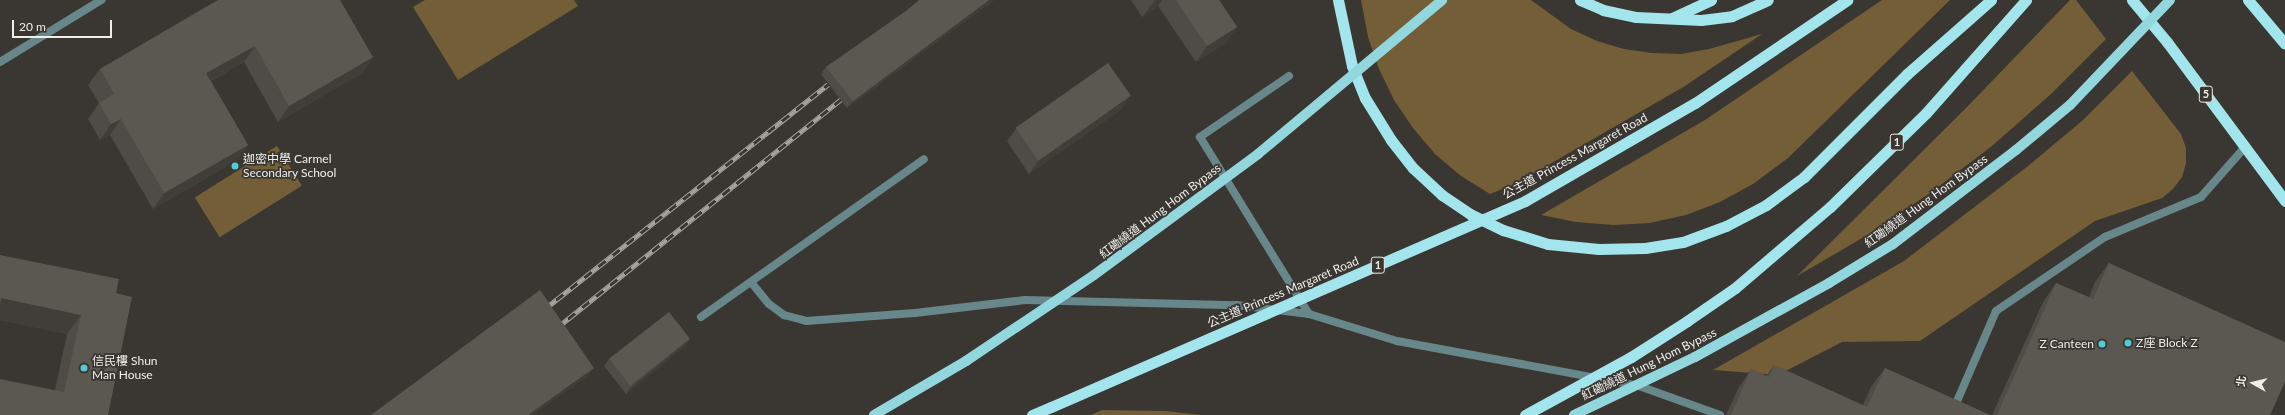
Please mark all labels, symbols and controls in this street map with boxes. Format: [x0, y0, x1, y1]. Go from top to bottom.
scale bar [14, 12, 114, 38]
text: 20 m [19, 19, 46, 34]
road number: 5 [2198, 85, 2214, 103]
street label: 公主道 Princess Margaret Road [1500, 110, 1650, 202]
road number: 1 [1889, 133, 1905, 151]
place label: 迦密中學 Carmel Secondary School [243, 152, 337, 180]
street label: 紅磡繞道 Hung Hom Bypass [1862, 152, 1990, 250]
marker: 迦密中學 Carmel Secondary School [230, 161, 240, 171]
street label: 紅磡繞道 Hung Hom Bypass [1096, 161, 1224, 261]
street label: 公主道 Princess Margaret Road [1205, 253, 1361, 331]
road number: 1 [1370, 256, 1386, 274]
street label: 紅磡繞道 Hung Hom Bypass [1579, 325, 1719, 403]
place label: Z座 Block Z [2136, 336, 2198, 350]
place label: Z Canteen [2039, 337, 2094, 351]
marker: Z座 Block Z [2123, 338, 2133, 348]
marker: Z Canteen [2097, 339, 2107, 349]
place label: 信民樓 Shun Man House [92, 354, 158, 382]
marker: 信民樓 Shun Man House [79, 363, 89, 373]
north arrow [2233, 363, 2273, 403]
text: 北 [2233, 375, 2248, 388]

